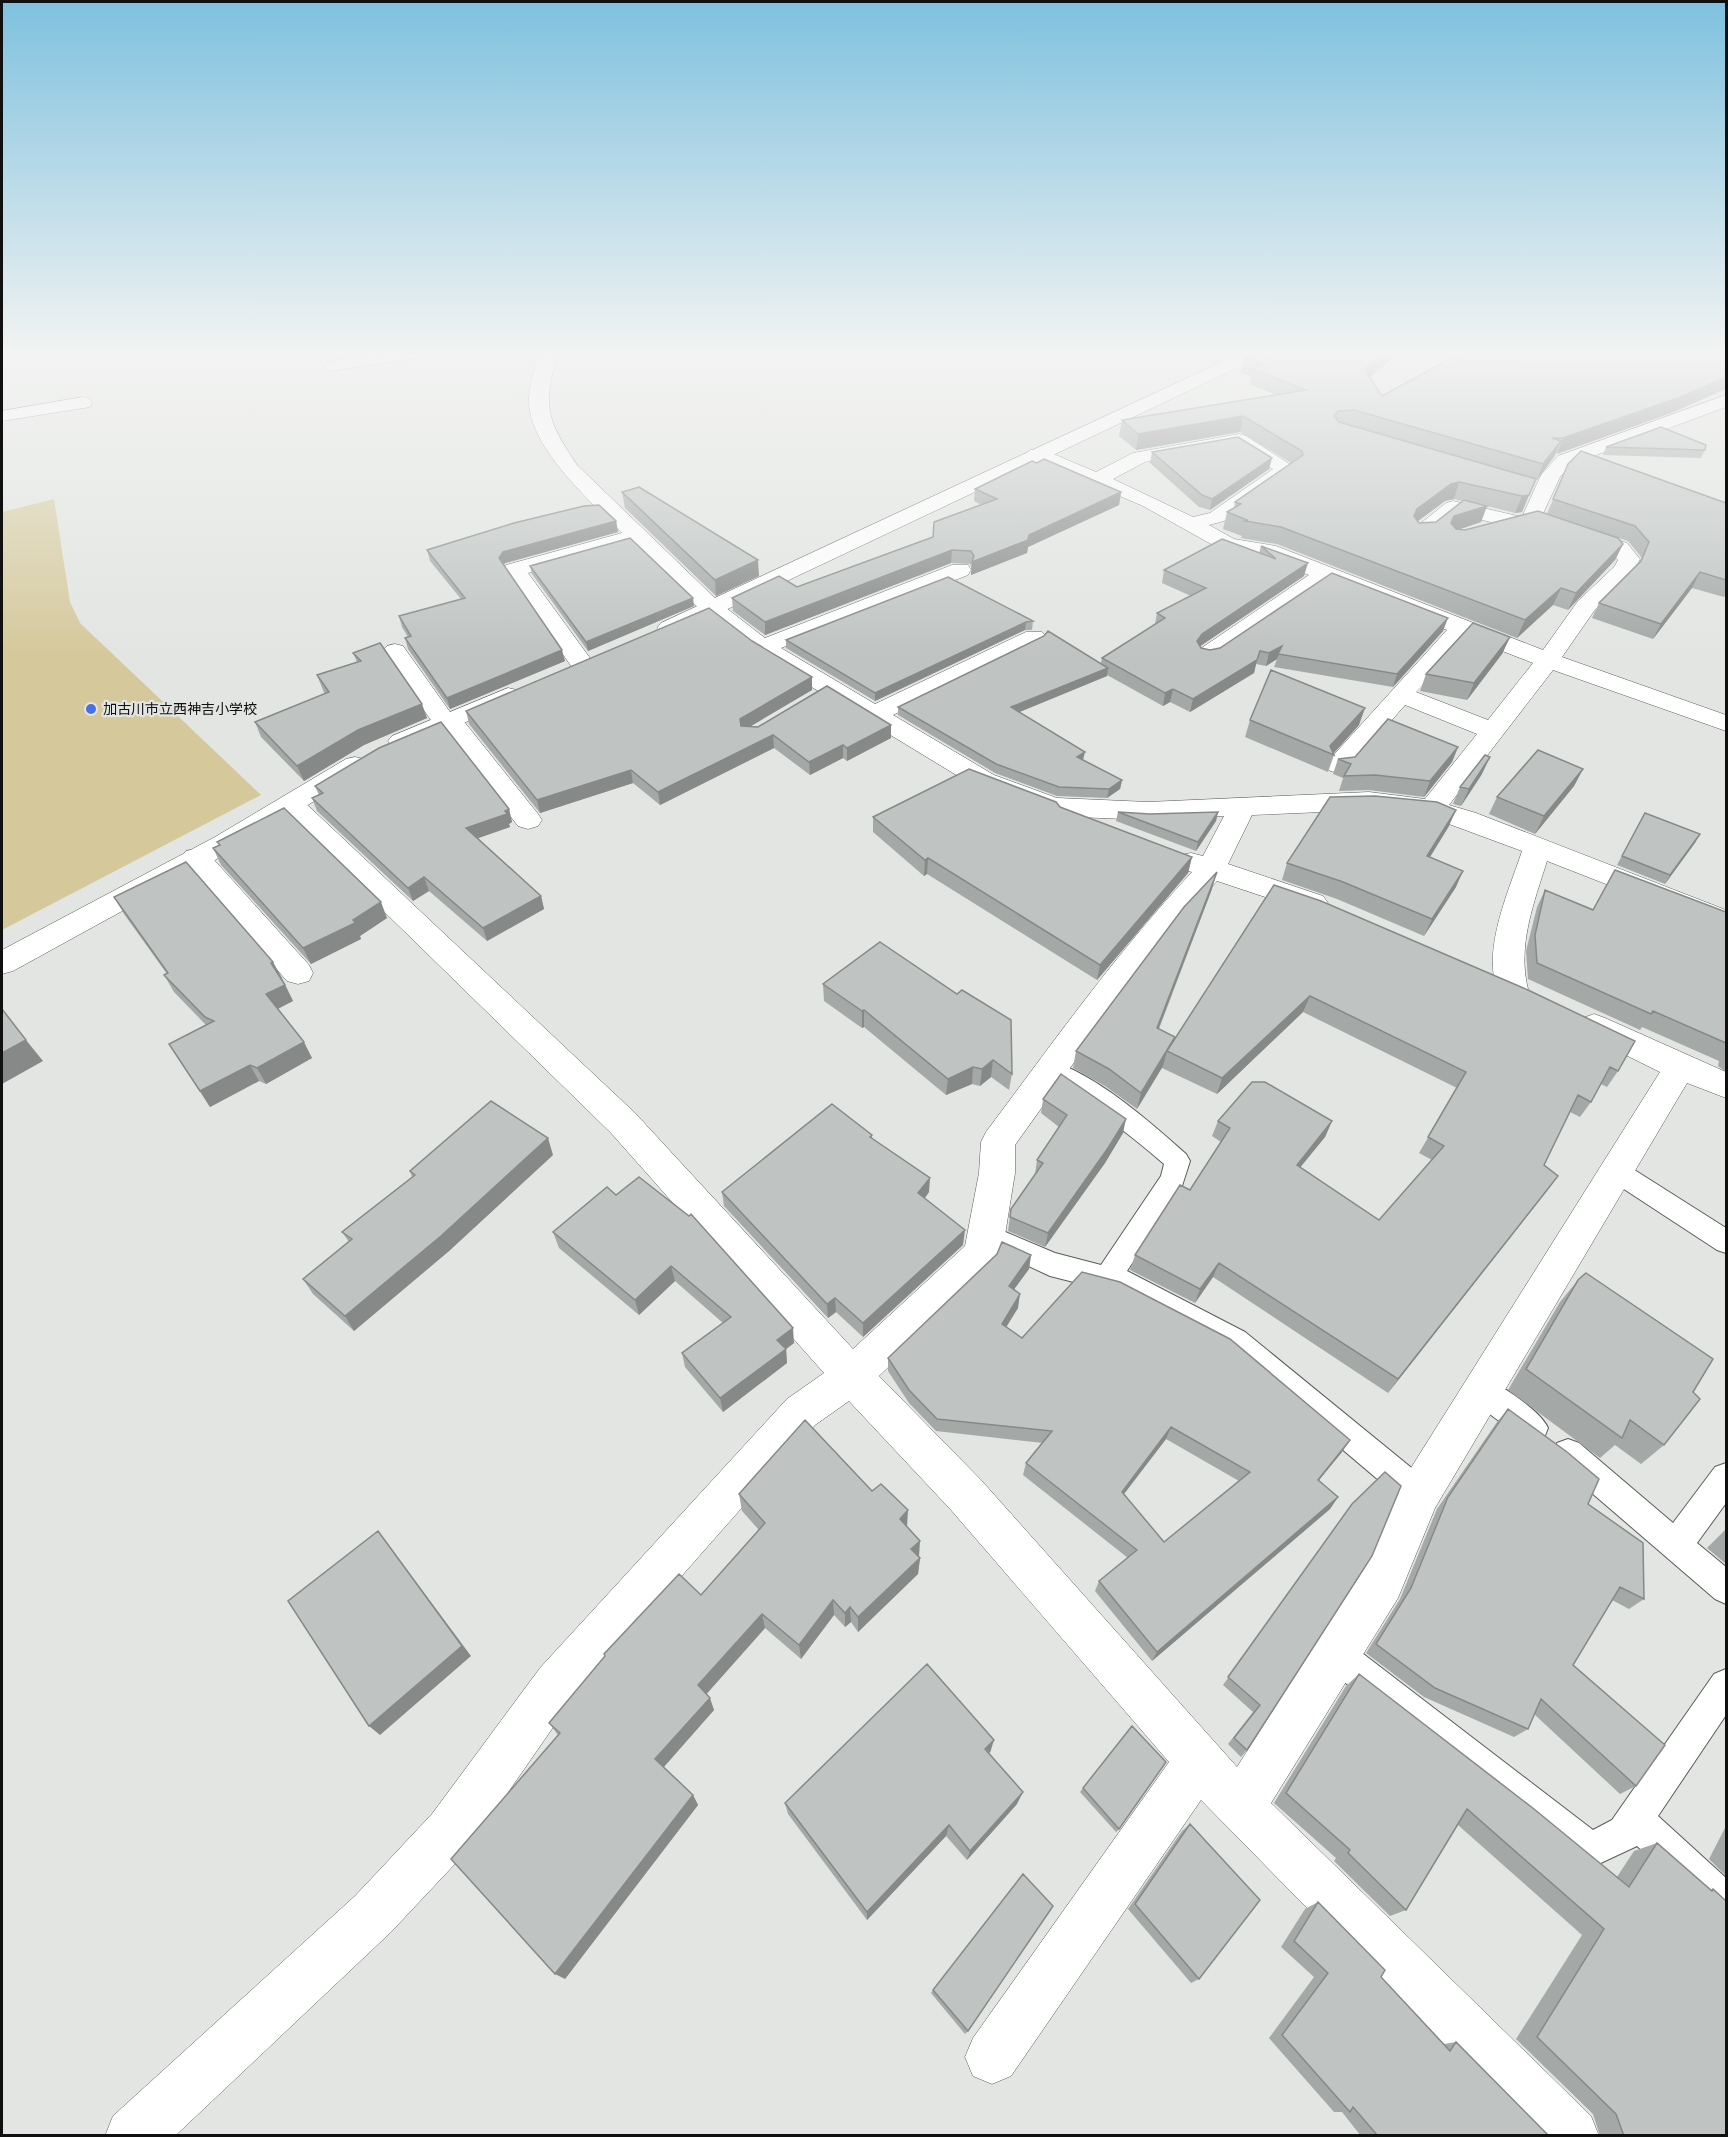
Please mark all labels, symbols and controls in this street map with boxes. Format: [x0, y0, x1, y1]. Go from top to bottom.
place label: 加古川市立西神吉小学校 [103, 699, 257, 719]
marker: 加古川市立西神吉小学校 [84, 702, 98, 716]

